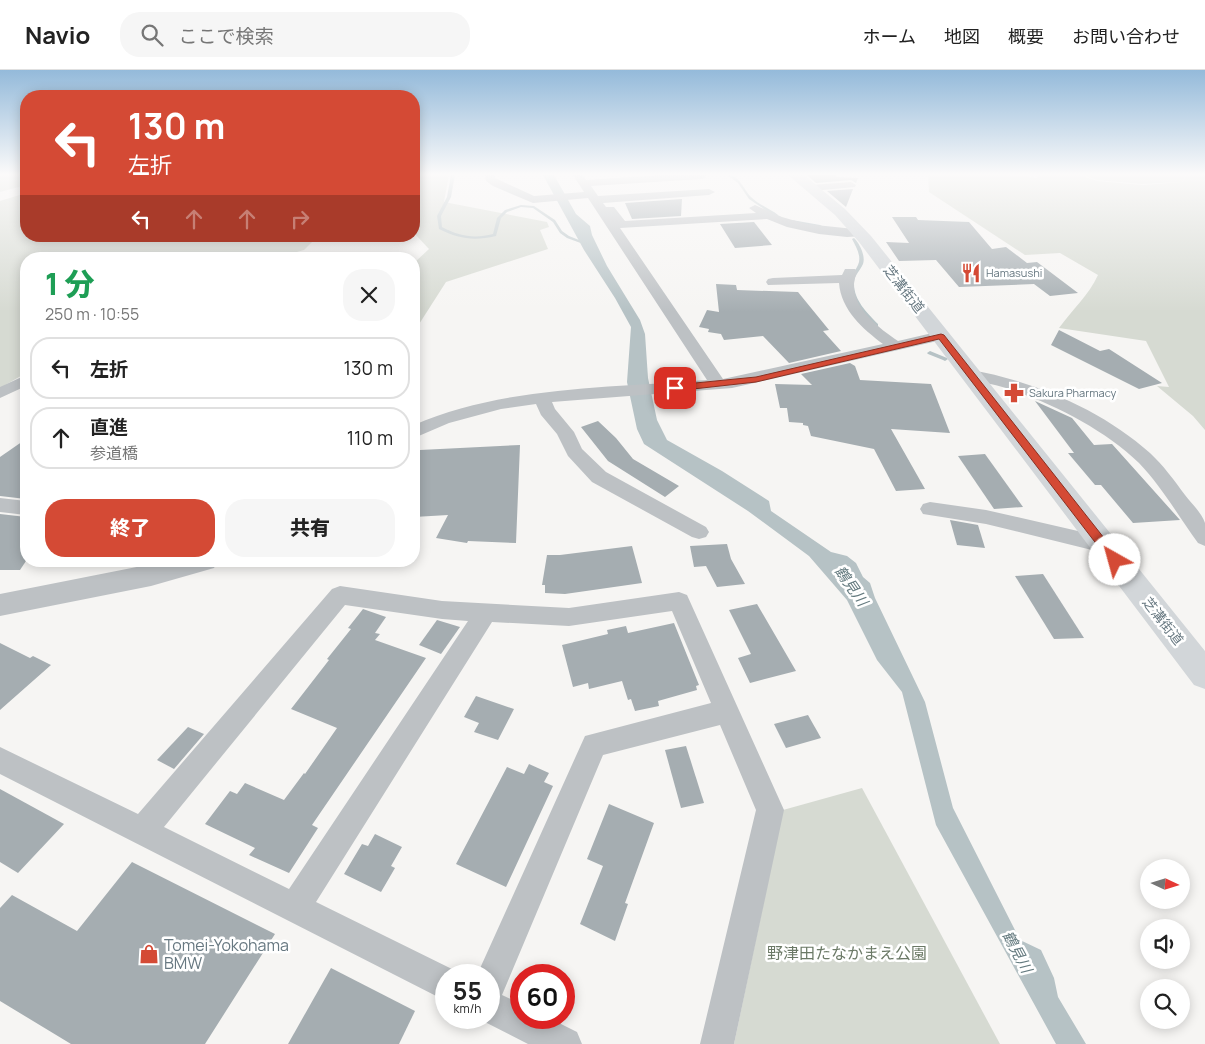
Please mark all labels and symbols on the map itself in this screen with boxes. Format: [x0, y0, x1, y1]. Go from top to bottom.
street label: 芝溝街道 [880, 261, 929, 317]
restaurant icon: Hamasushi [960, 262, 982, 284]
place label: Hamasushi [986, 265, 1042, 280]
pin [654, 367, 696, 409]
pharmacy icon: Sakura Pharmacy [1003, 382, 1025, 404]
place label: Sakura Pharmacy [1029, 385, 1117, 400]
position arrow [1088, 533, 1140, 585]
water label: 鶴見川 [830, 561, 874, 612]
street label: 芝溝街道 [1139, 593, 1188, 649]
north arrow [1140, 859, 1190, 909]
water label: 鶴見川 [998, 927, 1038, 978]
place label: Tomei-Yokohama BMW [164, 934, 289, 974]
park label: 野津田たなかまえ公園 [767, 942, 927, 964]
shop icon: Tomei-Yokohama BMW [138, 943, 160, 965]
speed limit sign: 60 [510, 964, 575, 1029]

